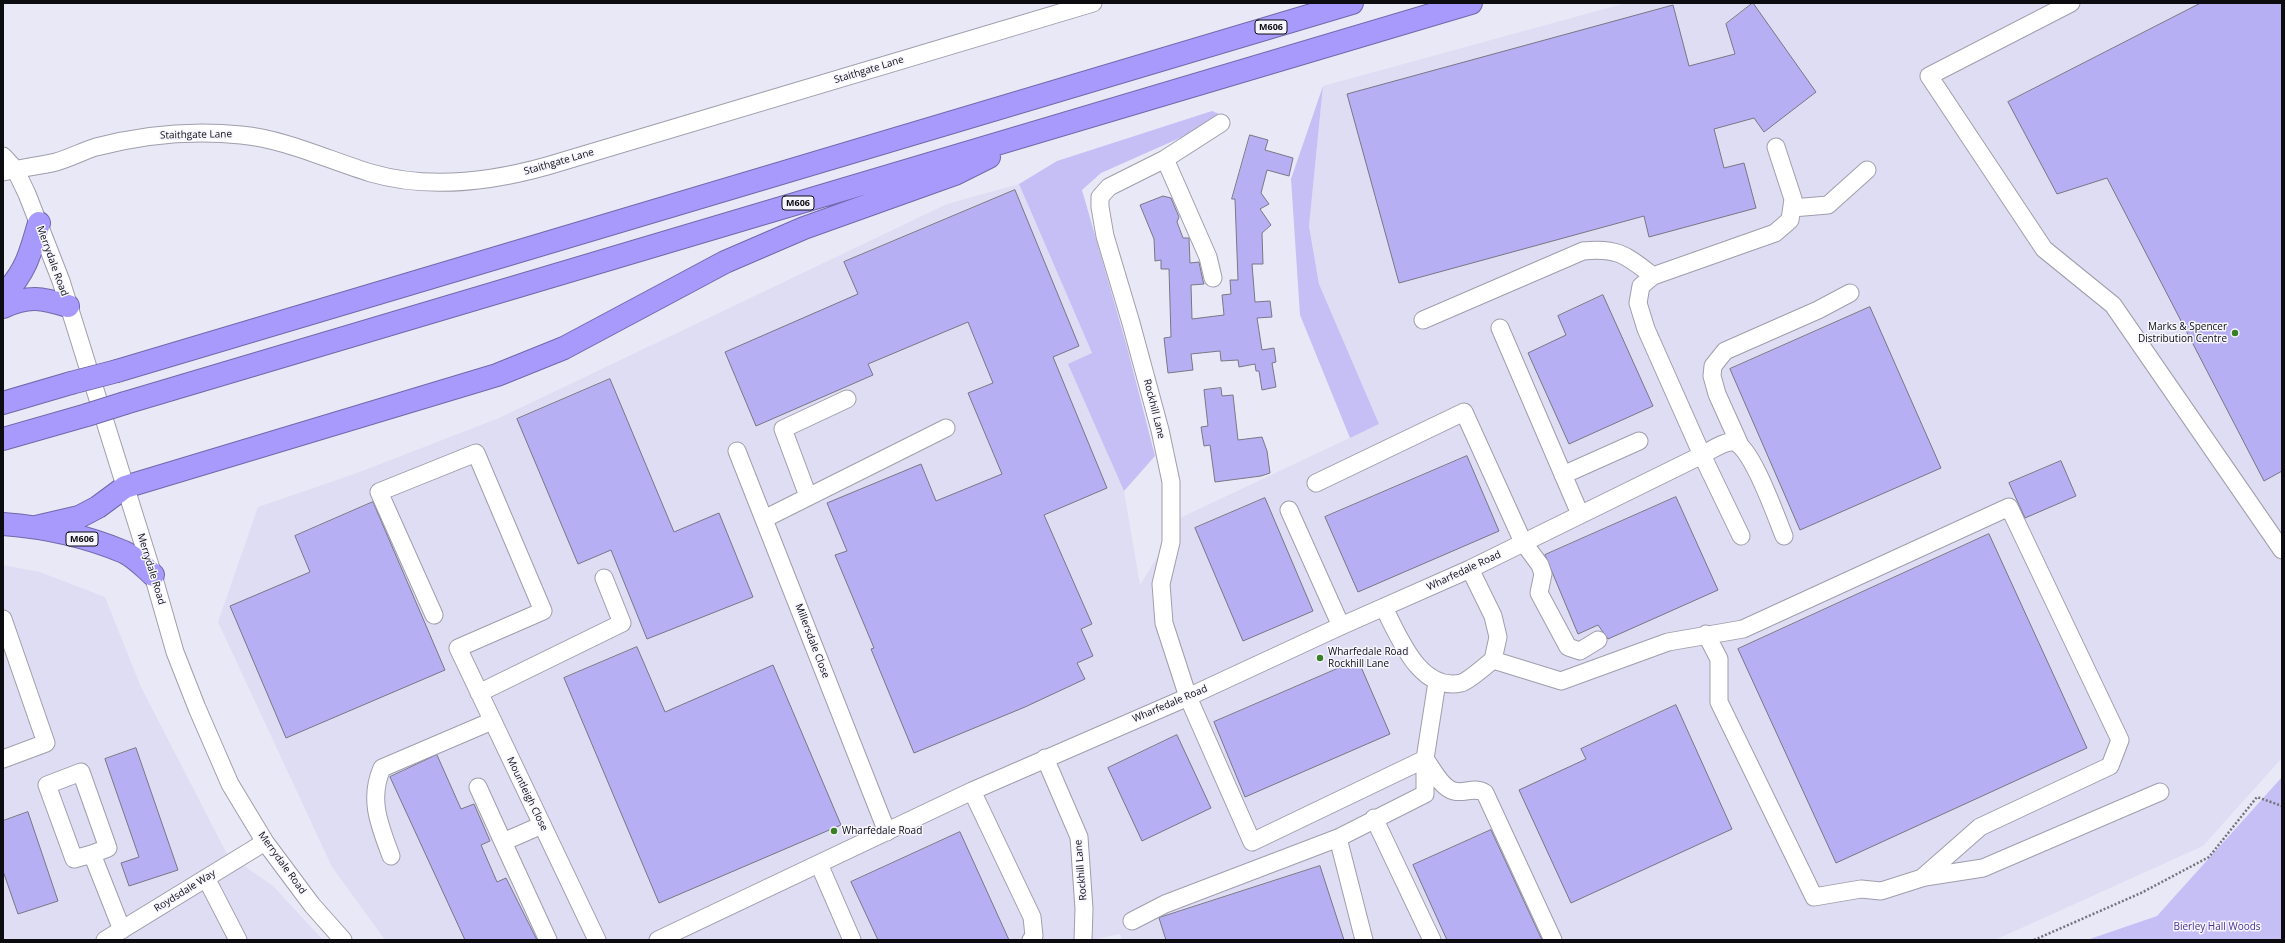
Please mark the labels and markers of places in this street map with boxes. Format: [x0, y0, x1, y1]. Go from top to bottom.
place label: Marks & Spencer Distribution Centre [2138, 321, 2227, 344]
marker: Marks & Spencer Distribution Centre [2230, 328, 2240, 338]
place label: Wharfedale Road Rockhill Lane [1328, 646, 1408, 670]
marker: Wharfedale Road Rockhill Lane [1315, 653, 1325, 663]
place label: Wharfedale Road [842, 825, 922, 837]
marker: Wharfedale Road [829, 826, 839, 836]

